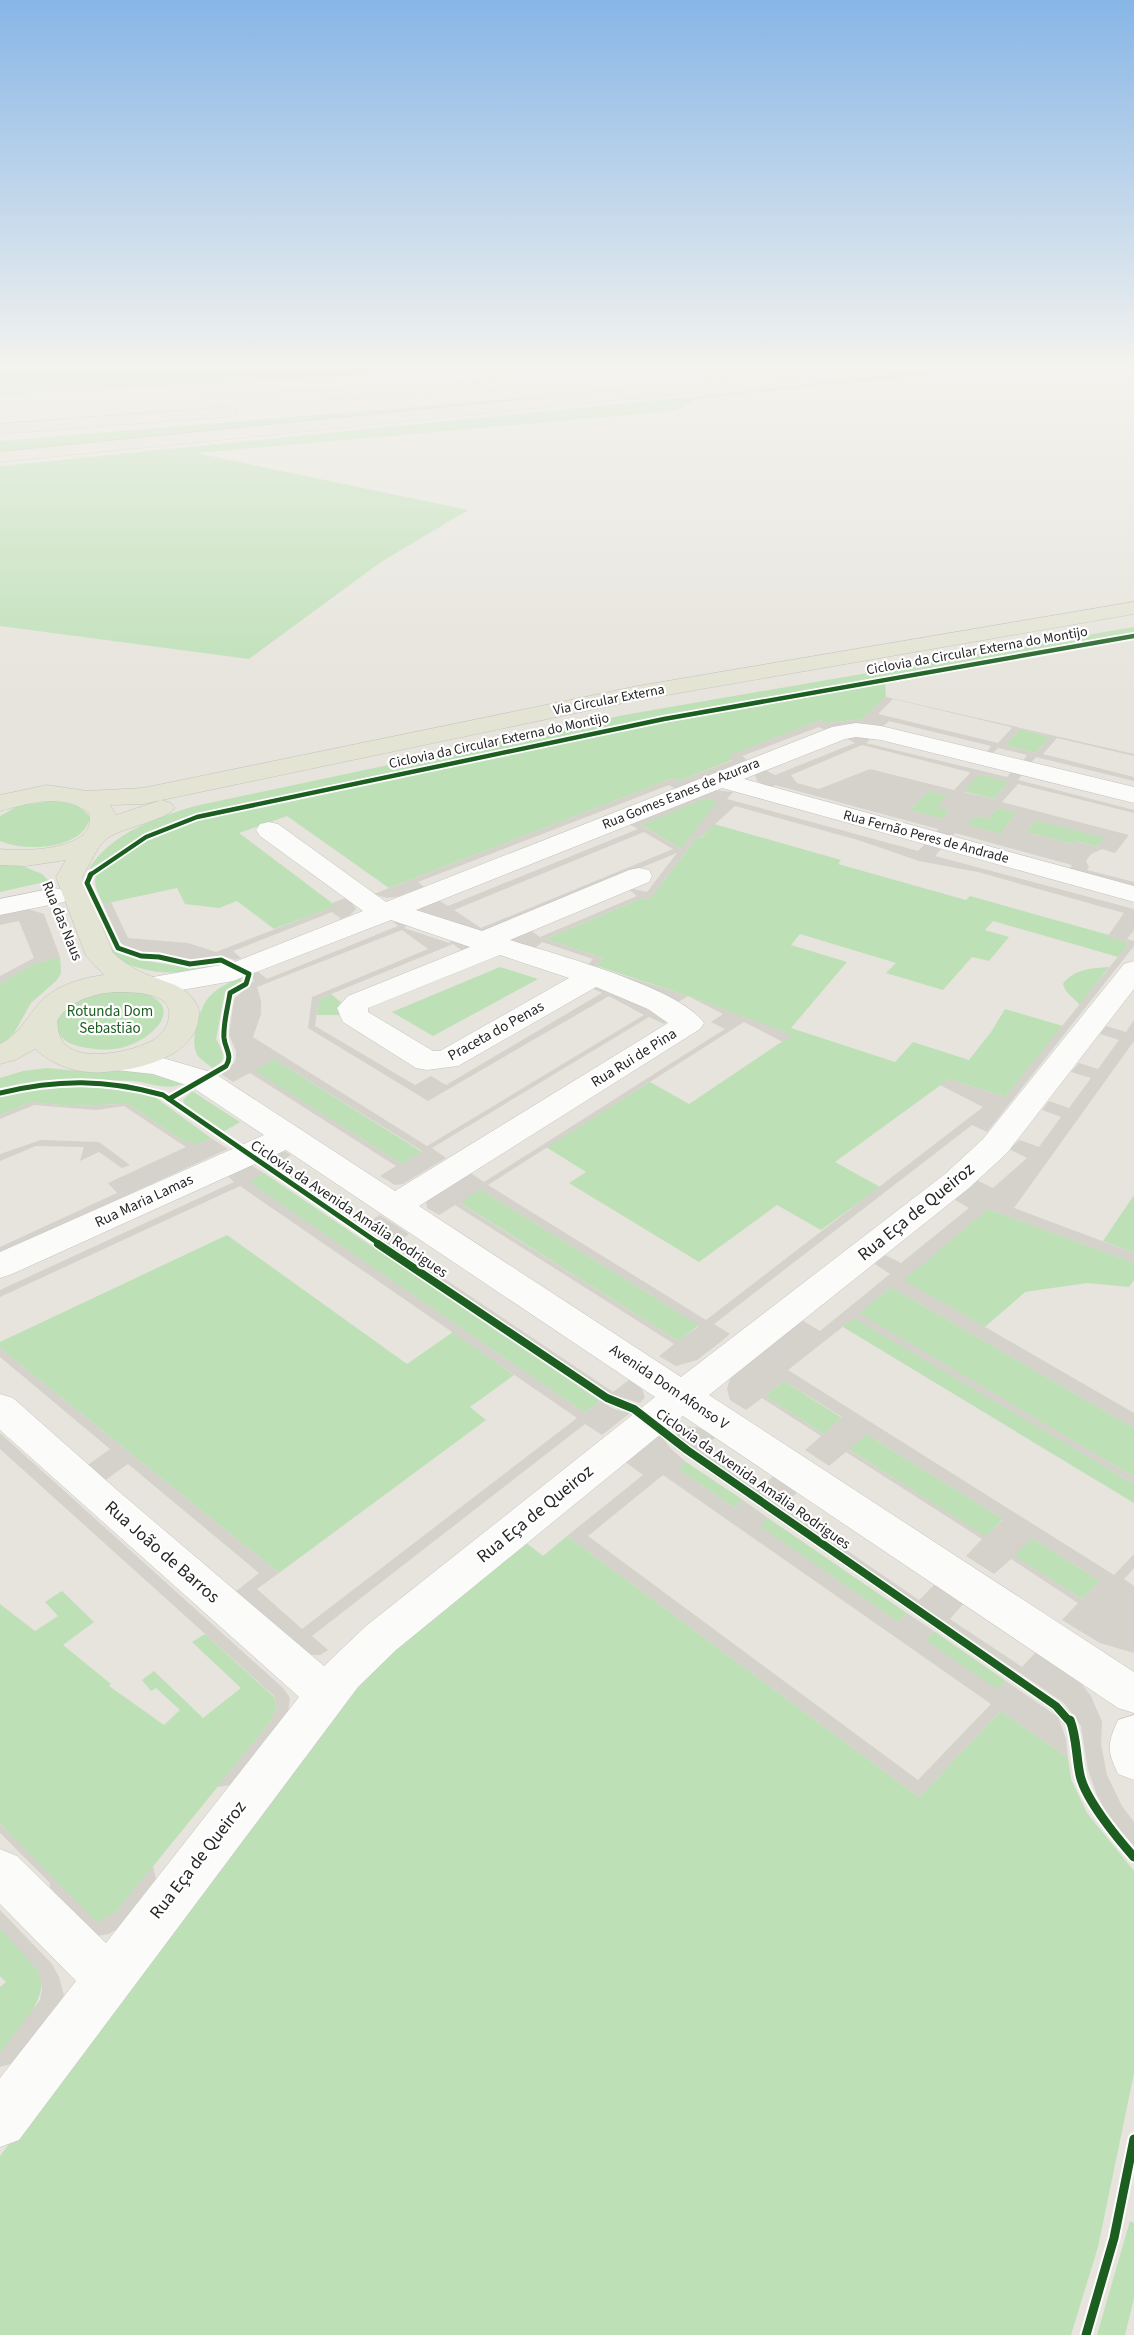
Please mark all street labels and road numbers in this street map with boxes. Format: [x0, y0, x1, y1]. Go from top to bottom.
street label: Ciclovia da Circular Externa do Montijo [865, 622, 1089, 680]
street label: Via Circular Externa [552, 679, 666, 721]
street label: Ciclovia da Circular Externa do Montijo [387, 708, 611, 774]
street label: Rua Gomes Eanes de Azurara [599, 753, 763, 835]
street label: Rua Fernão Peres de Andrade [841, 805, 1011, 869]
street label: Rua das Naus [37, 878, 87, 964]
street label: Praceta do Penas [444, 996, 548, 1066]
street label: Rua Rui de Pina [587, 1023, 681, 1093]
street label: Ciclovia da Avenida Amália Rodrigues [246, 1135, 452, 1283]
street label: Rua Eça de Queiroz [852, 1157, 980, 1267]
street label: Rua Maria Lamas [91, 1169, 197, 1233]
street label: Avenida Dom Afonso V [605, 1339, 733, 1435]
street label: Ciclovia da Avenida Amália Rodrigues [651, 1403, 855, 1555]
street label: Rua Eça de Queiroz [471, 1459, 599, 1569]
street label: Rua João de Barros [99, 1495, 225, 1609]
street label: Rua Eça de Queiroz [144, 1795, 252, 1924]

